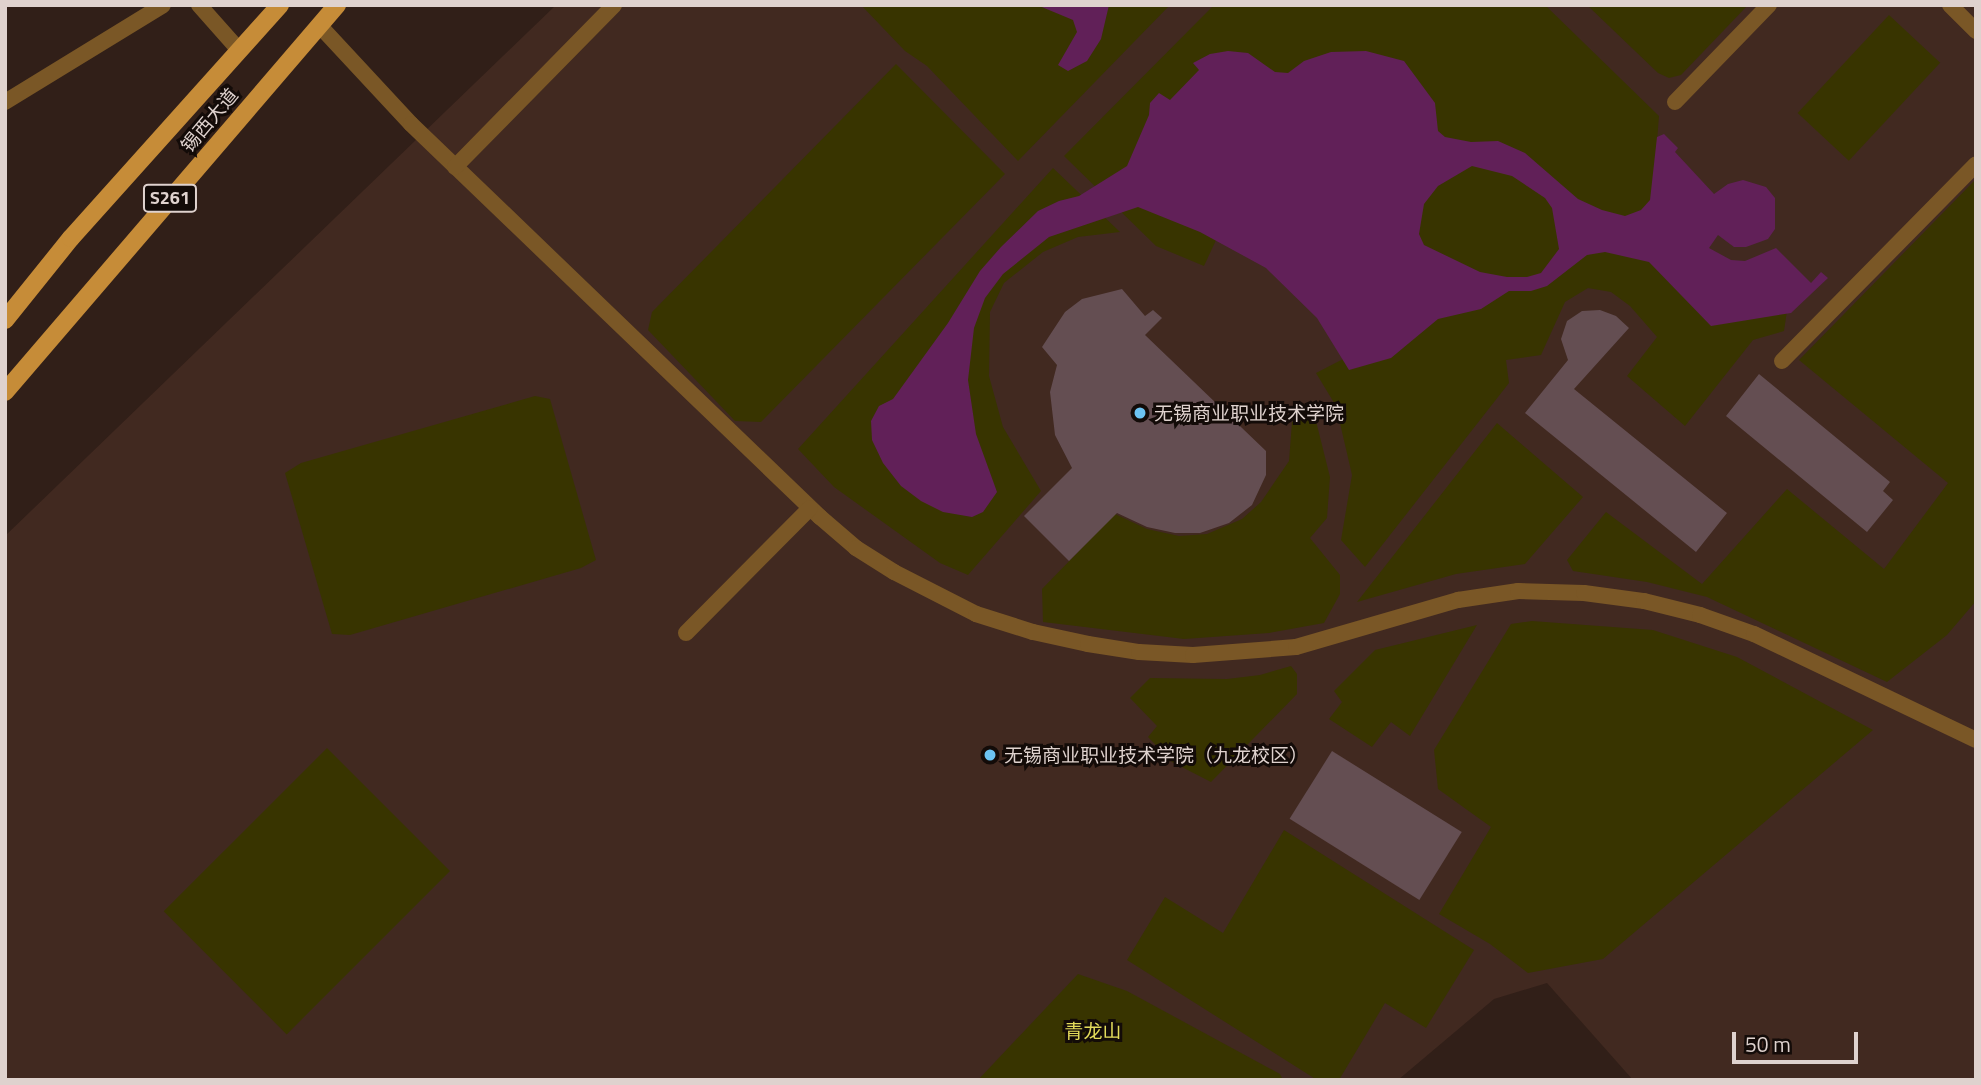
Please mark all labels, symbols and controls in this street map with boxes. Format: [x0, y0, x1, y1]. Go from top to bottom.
street label: 锡西大道 [176, 84, 242, 156]
road number: S261 [142, 183, 198, 212]
place label: 无锡商业职业技术学院 [1154, 402, 1344, 424]
marker: 无锡商业职业技术学院 [1132, 405, 1148, 421]
place label: 无锡商业职业技术学院（九龙校区） [1004, 744, 1308, 766]
marker: 无锡商业职业技术学院（九龙校区） [982, 747, 998, 763]
scale bar [1736, 1018, 1862, 1062]
park label: 青龙山 [1065, 1020, 1121, 1042]
text: 50 m [1745, 1028, 1791, 1060]

